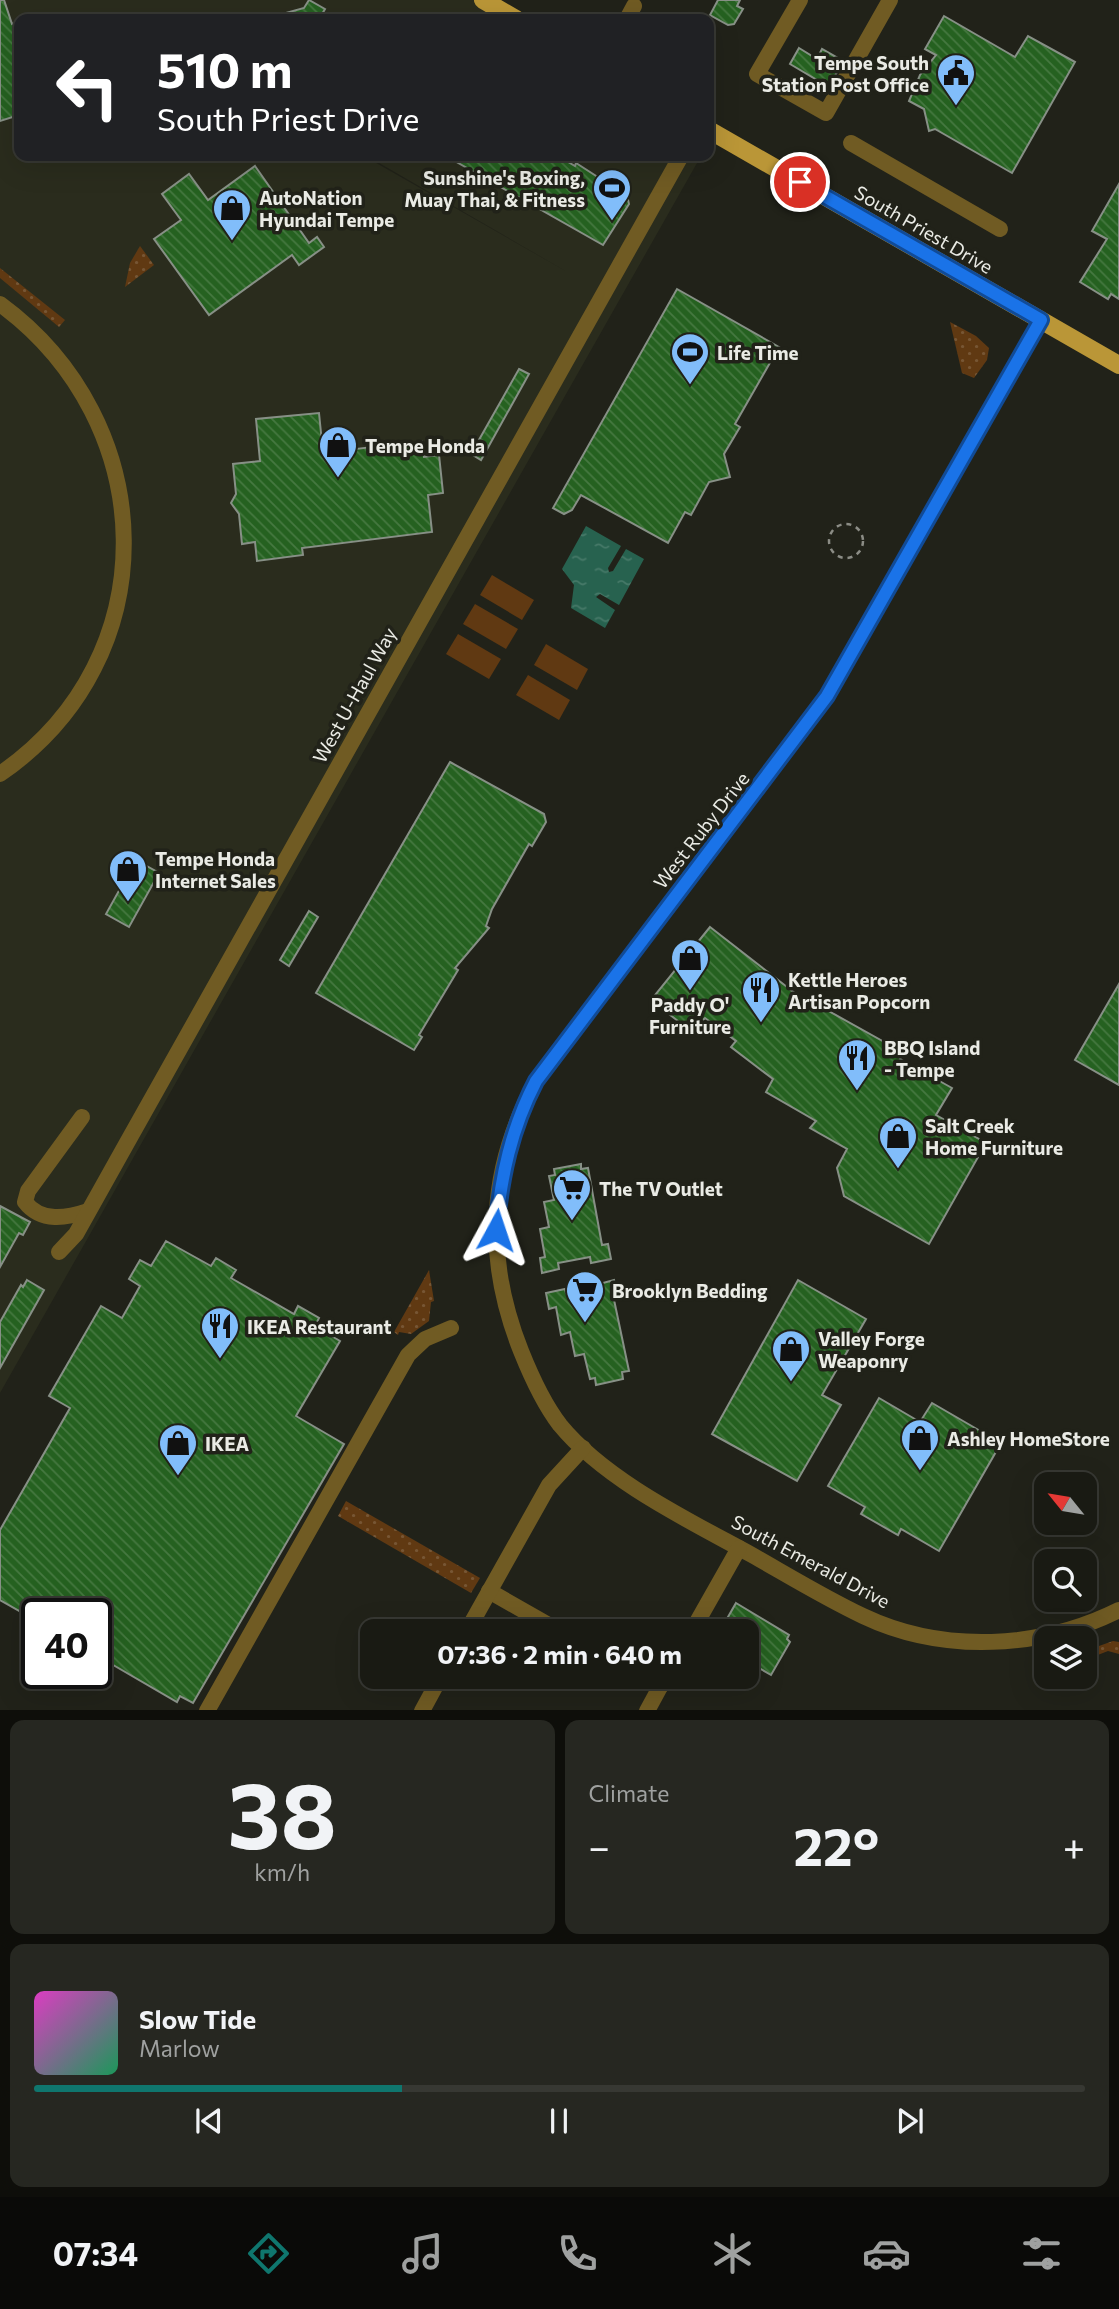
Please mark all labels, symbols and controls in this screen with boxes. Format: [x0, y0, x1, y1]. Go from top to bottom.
text: 510 m [157, 38, 292, 98]
icon: left [42, 42, 133, 133]
place label: Tempe South Station Post Office [762, 51, 929, 96]
public building icon: Tempe South Station Post Office [935, 52, 977, 107]
text: South Priest Drive [157, 98, 419, 138]
pin [770, 152, 830, 212]
icon: arrive [781, 163, 819, 201]
place label: Sunshine's Boxing, Muay Thai, & Fitness [404, 166, 585, 211]
sports icon: Sunshine's Boxing, Muay Thai, & Fitness [591, 167, 633, 222]
street label: South Priest Drive [851, 180, 997, 278]
place label: AutoNation Hyundai Tempe [259, 186, 394, 231]
shop icon: AutoNation Hyundai Tempe [211, 187, 253, 242]
sports icon: Life Time [669, 331, 711, 386]
place label: Life Time [717, 341, 799, 364]
shop icon: Tempe Honda [317, 424, 359, 479]
place label: Tempe Honda [365, 434, 485, 457]
street label: West U-Haul Way [307, 623, 401, 767]
street label: West Ruby Drive [648, 767, 754, 893]
place label: Tempe Honda Internet Sales [155, 847, 276, 892]
shop icon: Tempe Honda Internet Sales [107, 848, 149, 903]
shop icon: Paddy O' Furniture [669, 937, 711, 992]
place label: Kettle Heroes Artisan Popcorn [788, 968, 930, 1013]
restaurant icon: Kettle Heroes Artisan Popcorn [740, 969, 782, 1024]
place label: Paddy O' Furniture [649, 993, 731, 1038]
place label: BBQ Island - Tempe [884, 1036, 980, 1081]
restaurant icon: BBQ Island - Tempe [836, 1037, 878, 1092]
place label: Salt Creek Home Furniture [925, 1114, 1063, 1159]
shop icon: Salt Creek Home Furniture [877, 1115, 919, 1170]
supermarket icon: The TV Outlet [551, 1167, 593, 1222]
place label: The TV Outlet [599, 1177, 723, 1200]
position arrow [459, 1193, 533, 1267]
supermarket icon: Brooklyn Bedding [564, 1269, 606, 1324]
place label: Brooklyn Bedding [612, 1279, 768, 1302]
restaurant icon: IKEA Restaurant [199, 1305, 241, 1360]
place label: IKEA Restaurant [247, 1315, 392, 1338]
place label: Valley Forge Weaponry [818, 1327, 925, 1372]
shop icon: Valley Forge Weaponry [770, 1328, 812, 1383]
shop icon: Ashley HomeStore [899, 1417, 941, 1472]
shop icon: IKEA [157, 1422, 199, 1477]
place label: Ashley HomeStore [947, 1427, 1110, 1450]
place label: IKEA [205, 1432, 250, 1455]
north arrow [1034, 1472, 1097, 1535]
map controls [1034, 1472, 1097, 1689]
street label: South Emerald Drive [728, 1510, 894, 1612]
button: search [1034, 1549, 1097, 1612]
speed limit sign: 40 [21, 1598, 112, 1689]
button: layers [1034, 1626, 1097, 1689]
text: 07:36 · 2 min · 640 m [437, 1638, 682, 1669]
text: 38 [228, 1756, 337, 1868]
text: Climate [589, 1779, 670, 1807]
text: 22° [794, 1813, 879, 1877]
text: − [589, 1822, 610, 1869]
text: + [1063, 1822, 1085, 1869]
text: km/h [254, 1858, 310, 1886]
text: Slow Tide [139, 2003, 256, 2034]
text: Marlow [139, 2034, 220, 2062]
icon: previous [190, 2102, 228, 2140]
icon: pause [540, 2102, 578, 2140]
icon: next [891, 2102, 929, 2140]
icon: directions [244, 2229, 293, 2278]
icon: music [398, 2229, 447, 2278]
icon: phone [553, 2229, 602, 2278]
icon: climate [708, 2229, 757, 2278]
icon: car [862, 2229, 911, 2278]
icon: filters [1017, 2229, 1066, 2278]
text: 07:34 [53, 2233, 138, 2273]

